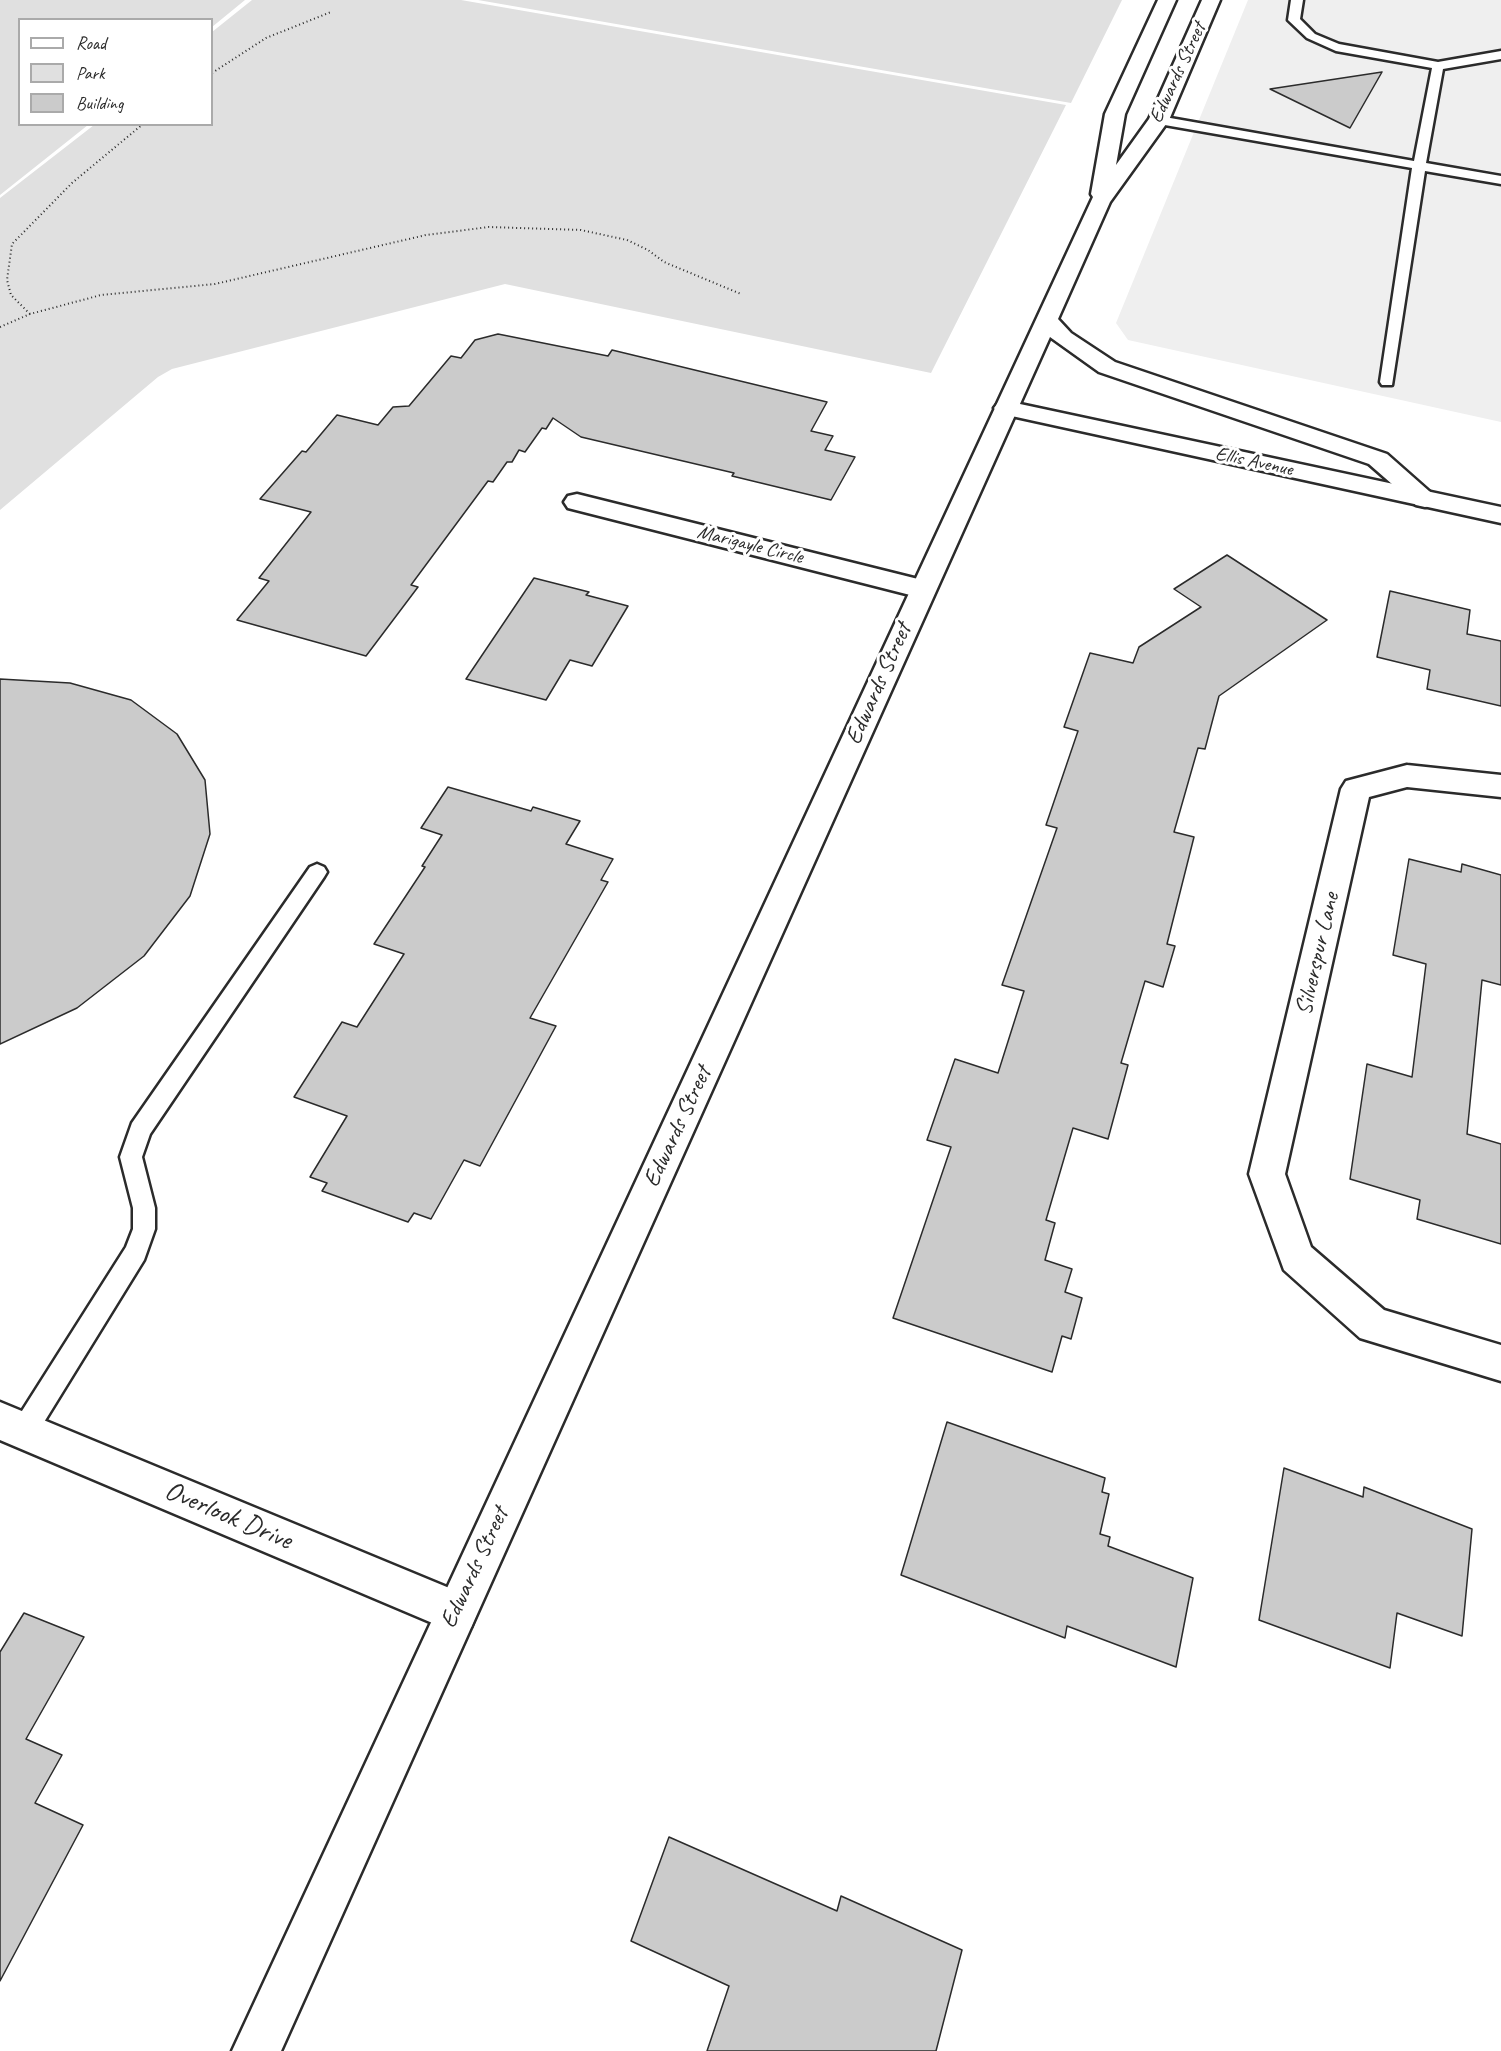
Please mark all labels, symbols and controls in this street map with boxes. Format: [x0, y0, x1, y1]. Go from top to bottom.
legend [18, 18, 213, 126]
street label: Edwards Street [1144, 19, 1212, 127]
text: Road [76, 32, 106, 54]
text: Park [76, 62, 105, 84]
text: Building [76, 92, 123, 114]
street label: Ellis Avenue [1213, 442, 1295, 482]
street label: Marigayle Circle [695, 520, 805, 570]
street label: Edwards Street [840, 619, 918, 749]
street label: Silverspur Lane [1290, 890, 1346, 1018]
street label: Edwards Street [638, 1062, 718, 1192]
street label: Overlook Drive [159, 1474, 297, 1558]
street label: Edwards Street [435, 1503, 515, 1633]

